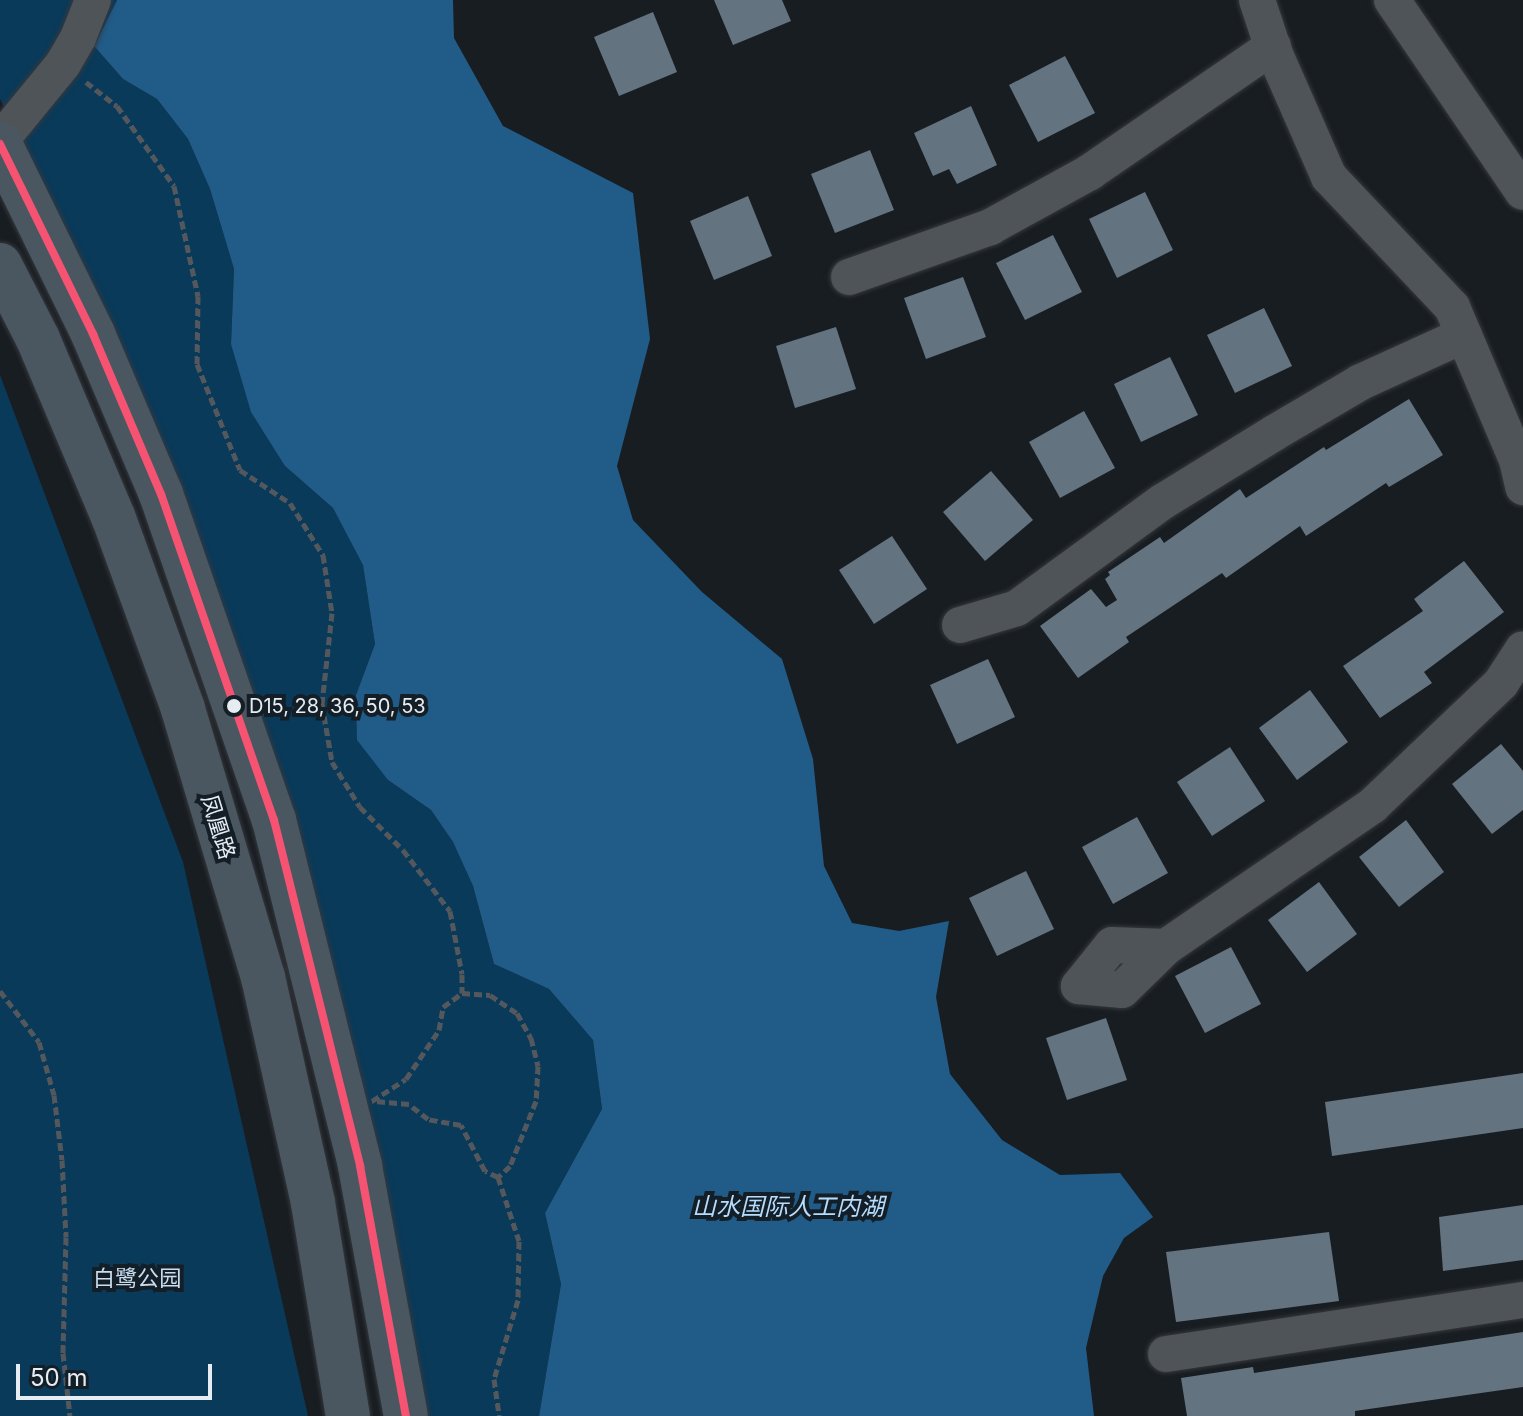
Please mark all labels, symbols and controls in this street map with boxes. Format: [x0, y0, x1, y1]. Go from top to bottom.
place label: D15, 28, 36, 50, 53 [249, 694, 426, 718]
marker: D15, 28, 36, 50, 53 [226, 698, 242, 714]
street label: 凤凰路 [196, 792, 240, 862]
water label: 山水国际人工内湖 [692, 1193, 884, 1221]
park label: 白鹭公园 [93, 1266, 181, 1292]
scale bar [20, 1348, 216, 1398]
text: 50 m [30, 1363, 88, 1392]

